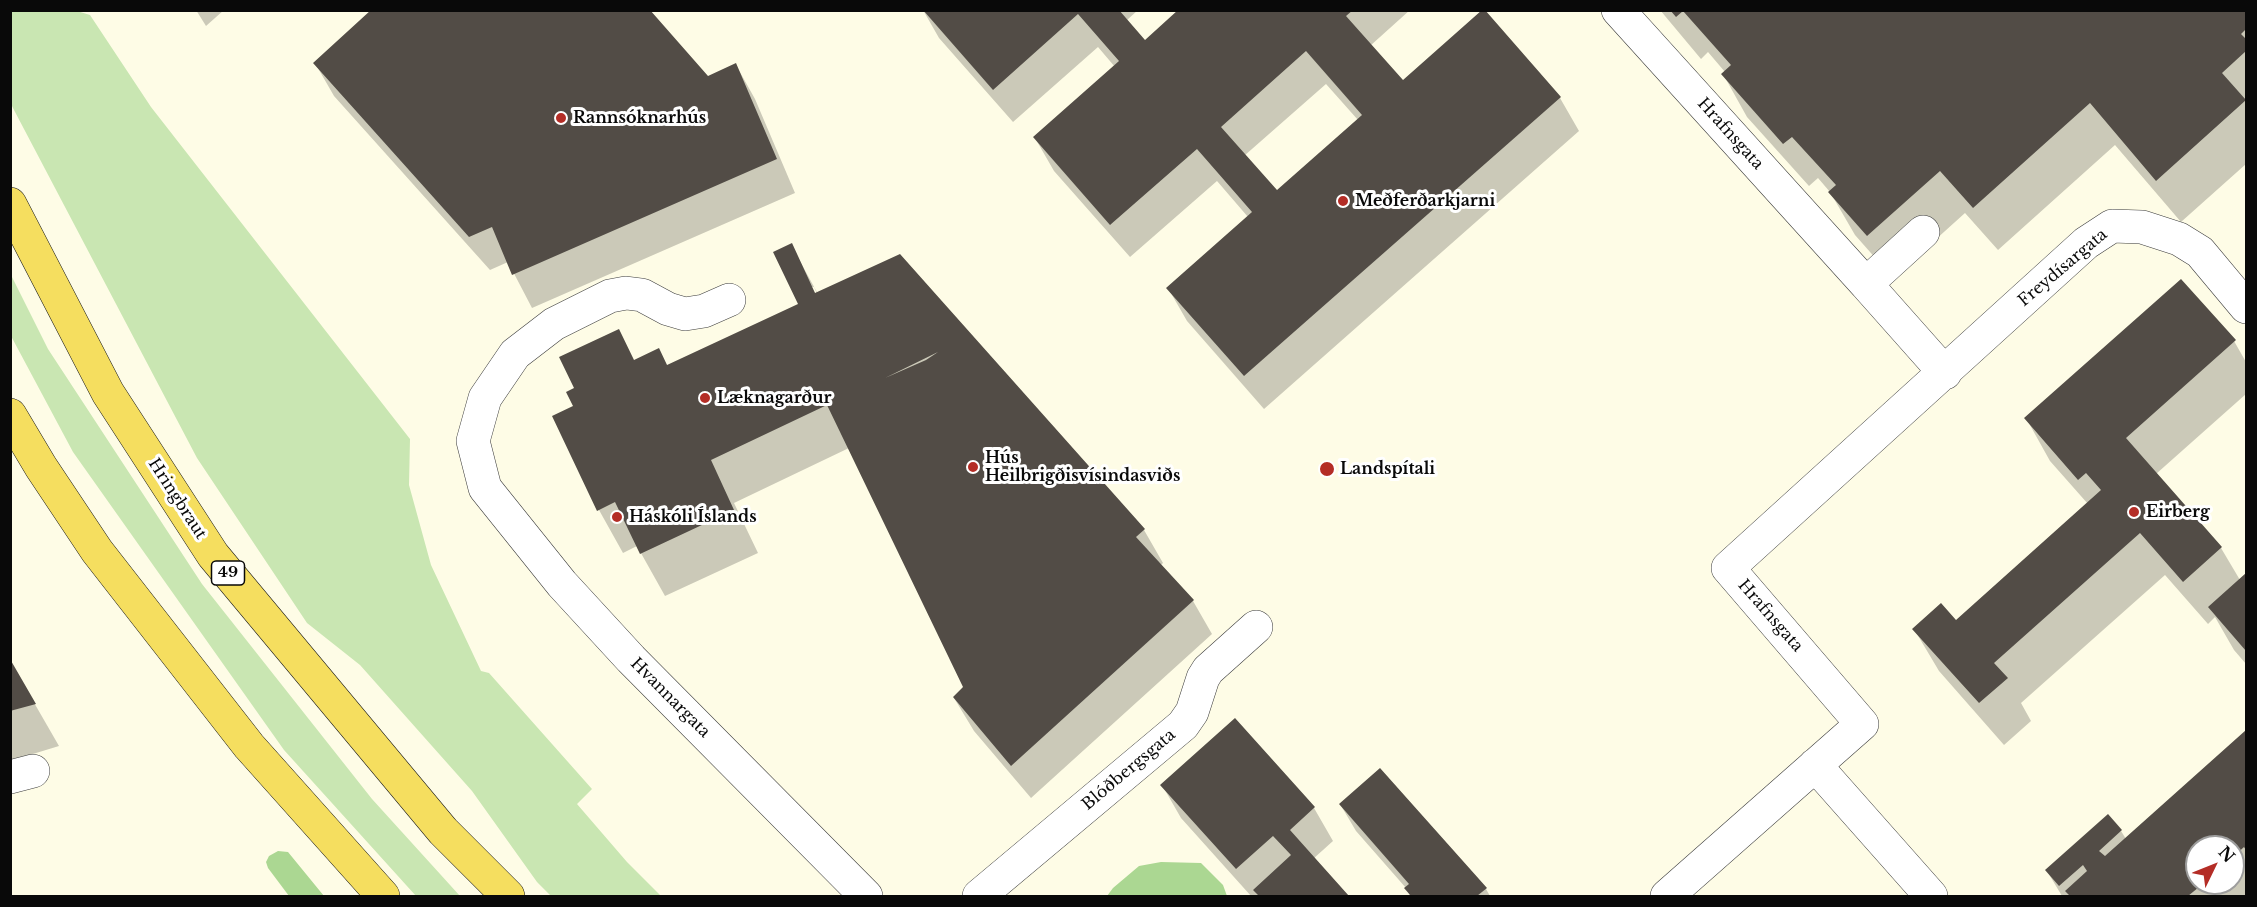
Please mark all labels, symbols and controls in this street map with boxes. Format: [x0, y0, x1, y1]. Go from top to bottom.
street label: Hrafnsgata [1693, 94, 1767, 174]
place label: Rannsóknarhús [573, 108, 706, 128]
marker: Rannsóknarhús [554, 111, 568, 125]
place label: Meðferðarkjarni [1355, 191, 1495, 211]
marker: Meðferðarkjarni [1336, 194, 1350, 208]
street label: Freydísargata [2015, 225, 2111, 311]
place label: Læknagarður [717, 388, 831, 408]
marker: Læknagarður [698, 391, 712, 405]
place label: Hús Heilbrigðisvísindasviðs [985, 448, 1180, 486]
street label: Hringbraut [144, 455, 210, 543]
place label: Landspítali [1340, 459, 1435, 479]
marker: Hús Heilbrigðisvísindasviðs [966, 460, 980, 474]
marker: Landspítali [1318, 460, 1336, 478]
place label: Eirberg [2146, 502, 2210, 522]
marker: Eirberg [2127, 505, 2141, 519]
place label: Háskóli Íslands [629, 507, 757, 527]
marker: Háskóli Íslands [610, 510, 624, 524]
road number: 49 [212, 561, 244, 585]
street label: Hrafnsgata [1733, 576, 1807, 656]
street label: Hvannargata [626, 654, 714, 742]
street label: Blóðbergsgata [1079, 725, 1179, 815]
north arrow [2185, 835, 2245, 895]
text: N [2214, 842, 2239, 866]

